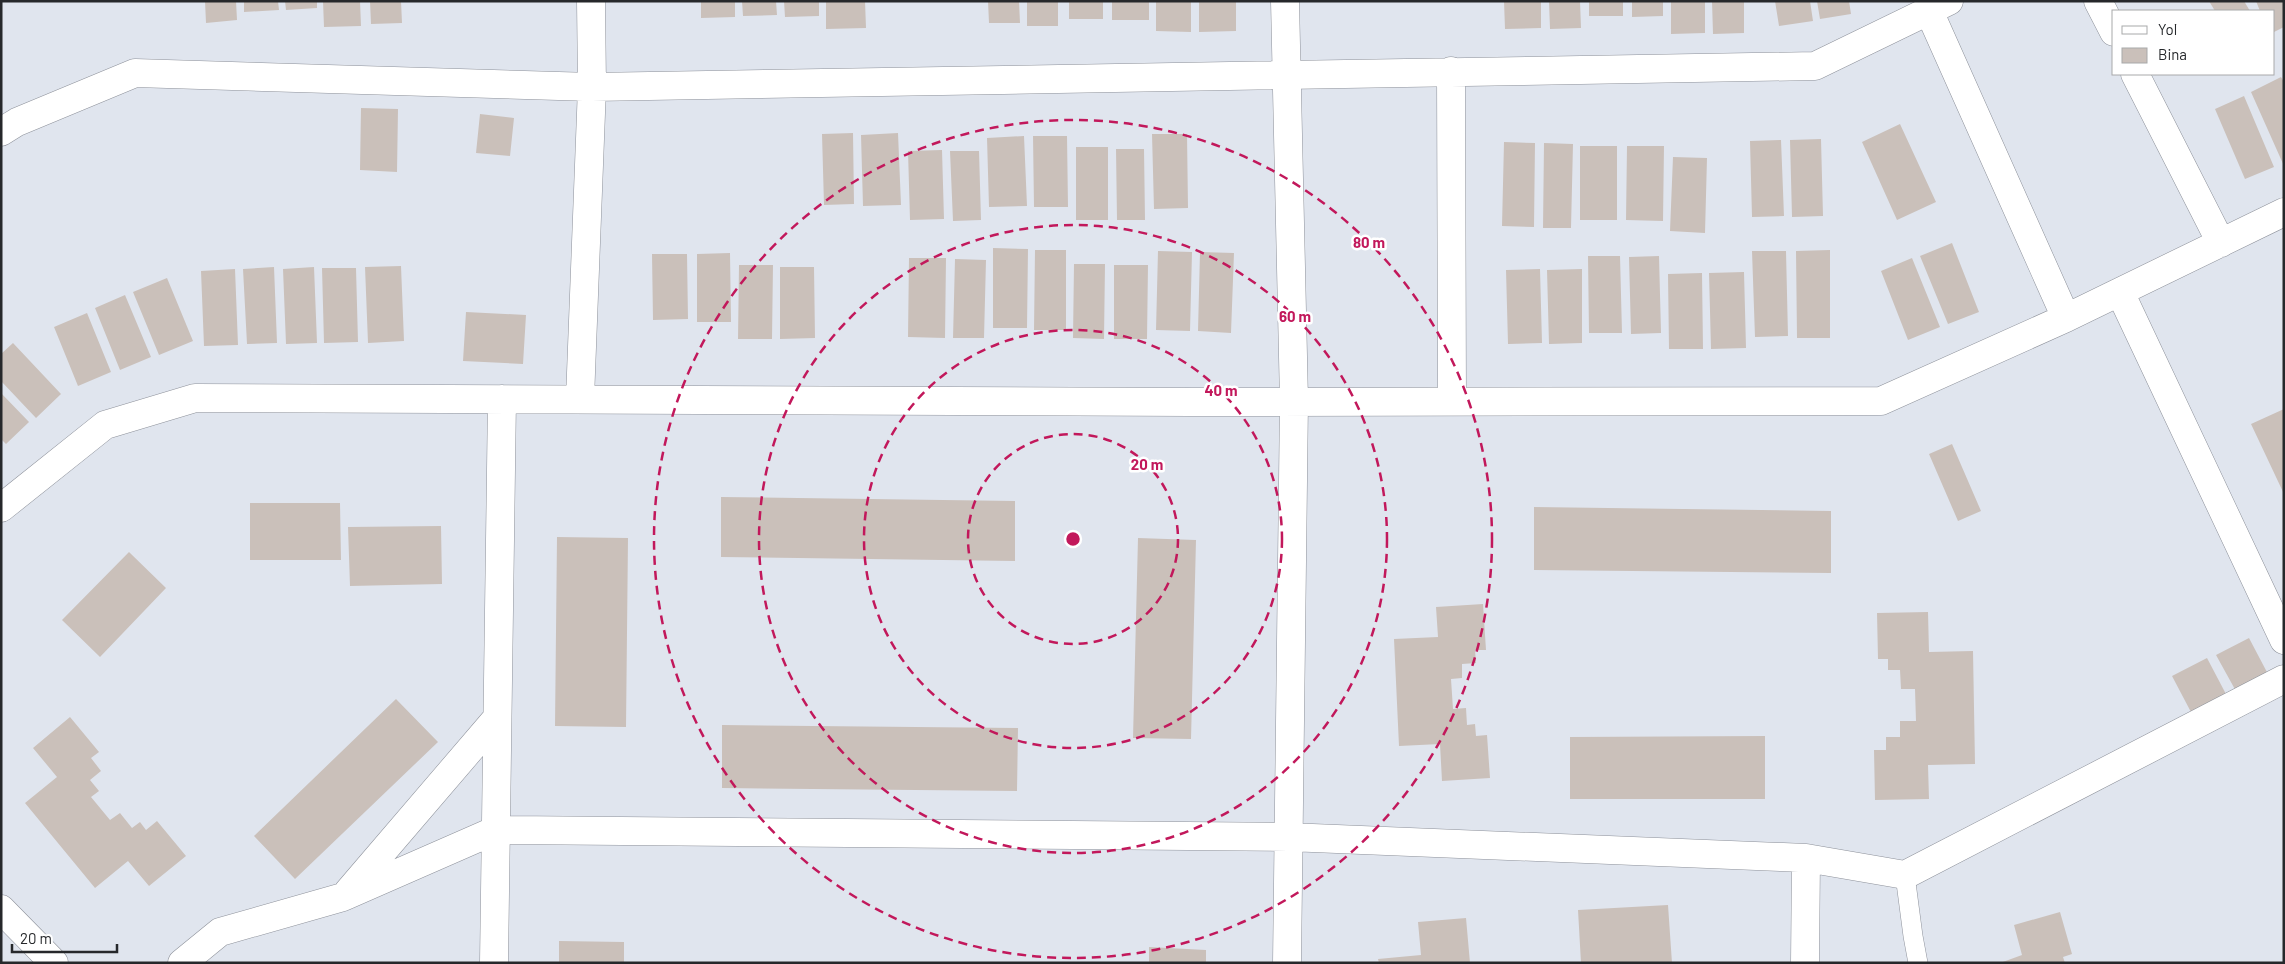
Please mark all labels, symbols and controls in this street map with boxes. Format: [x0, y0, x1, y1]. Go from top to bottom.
legend [2112, 10, 2275, 75]
text: Yol [2158, 20, 2177, 38]
text: Bina [2158, 45, 2187, 63]
text: 80 m [1353, 233, 1385, 251]
text: 60 m [1279, 307, 1311, 325]
text: 40 m [1204, 381, 1238, 399]
text: 20 m [1131, 455, 1163, 473]
centre of rings [1064, 530, 1082, 548]
scale bar [12, 922, 118, 954]
text: 20 m [20, 929, 52, 947]

